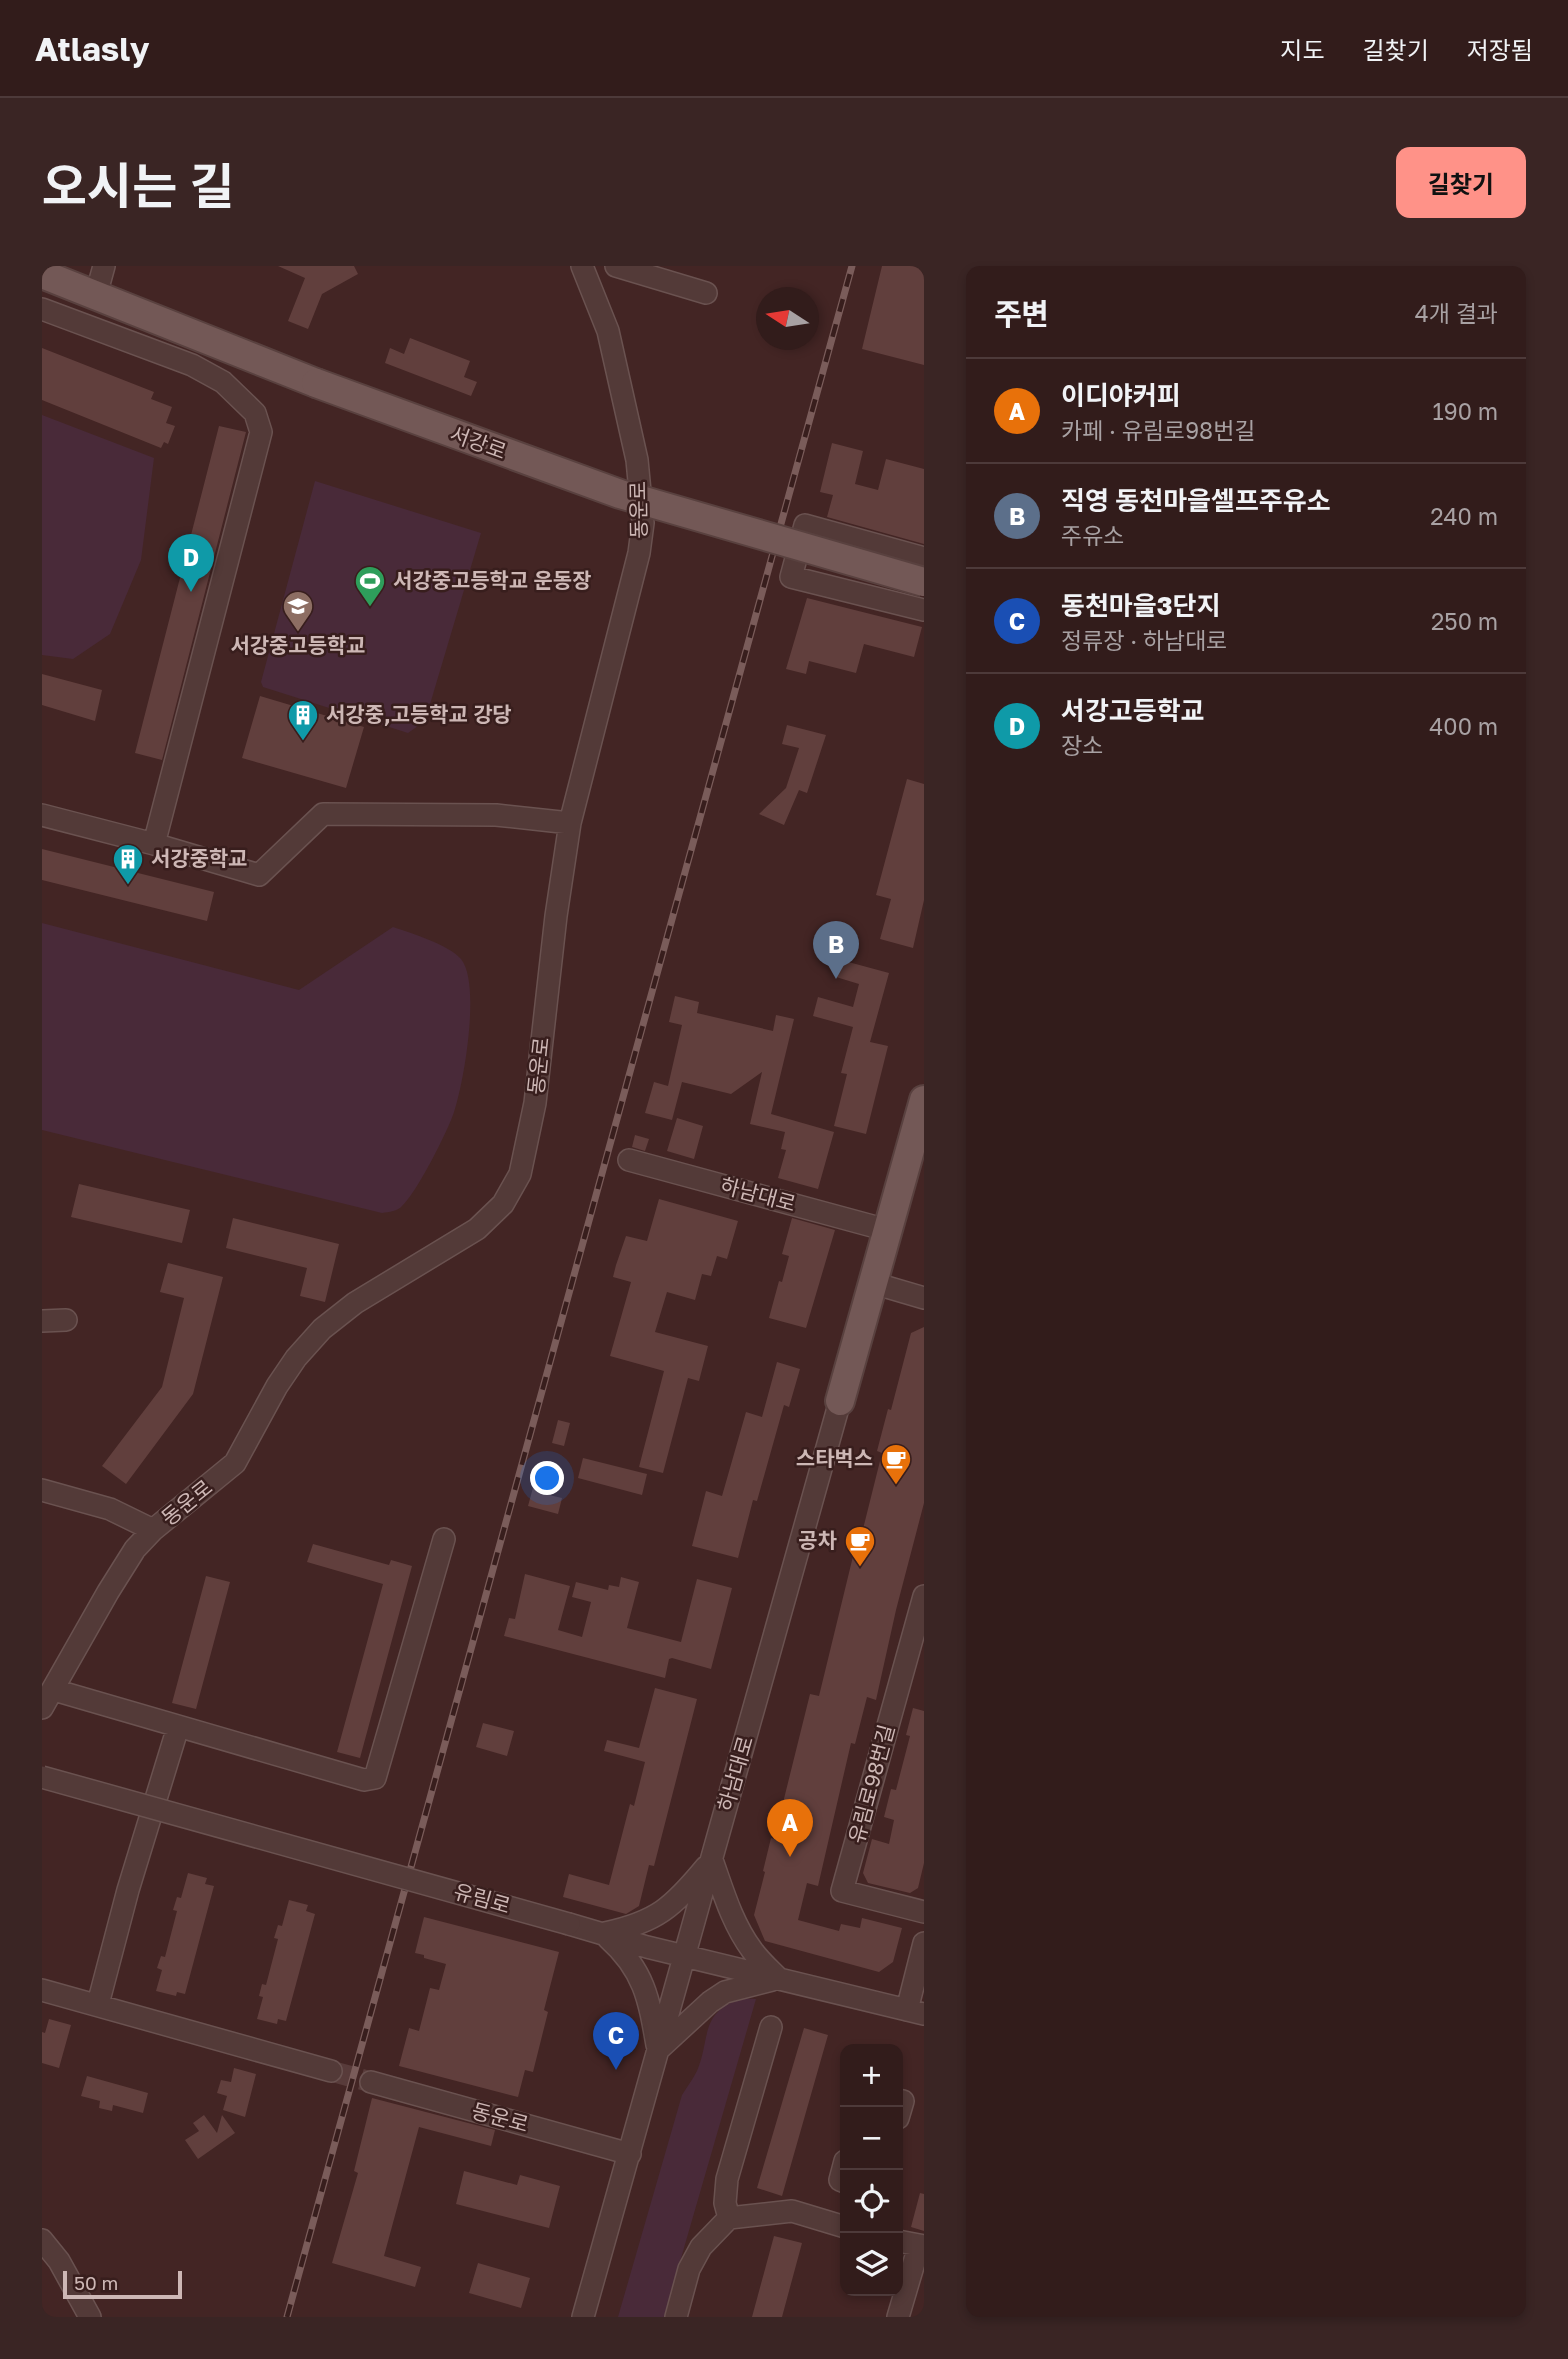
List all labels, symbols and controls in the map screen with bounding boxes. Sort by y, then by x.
text: Atlasly [35,29,150,68]
text: 지도 [1280,35,1325,64]
text: 길찾기 [1363,35,1429,64]
text: 저장됨 [1467,35,1533,64]
button: 길찾기 [1396,147,1526,218]
text: 오시는 길 [42,156,235,215]
north arrow [756,287,819,350]
text: 주변 [994,296,1049,332]
text: 4개 결과 [1415,299,1498,327]
text: 이디야커피 [1061,380,1181,411]
text: A [1009,397,1025,425]
text: 190 m [1433,397,1498,425]
text: 카페 · 유림로98번길 [1061,416,1255,444]
street label: 서강로 [447,420,510,464]
street label: 동운로 [624,481,652,539]
text: 직영 동천마을셀프주유소 [1061,485,1331,516]
text: B [1009,502,1025,530]
text: 240 m [1430,502,1498,530]
text: 주유소 [1061,521,1124,549]
pin: D [168,534,214,592]
sports icon: 서강중고등학교 운동장 [353,564,387,608]
place label: 서강중고등학교 운동장 [393,567,591,593]
school or university icon: 서강중고등학교 [281,589,315,633]
text: 동천마을3단지 [1061,590,1220,621]
text: C [1009,607,1025,635]
text: 250 m [1431,607,1498,635]
text: 정류장 · 하남대로 [1061,626,1228,654]
place label: 서강중고등학교 [230,632,366,658]
text: 서강고등학교 [1061,695,1205,726]
building icon: 서강중,고등학교 강당 [286,698,320,742]
place label: 서강중,고등학교 강당 [326,701,512,727]
text: D [1009,712,1025,740]
text: 400 m [1429,712,1498,740]
text: 장소 [1061,731,1103,759]
building icon: 서강중학교 [111,842,145,886]
place label: 서강중학교 [151,845,248,871]
pin: B [813,921,859,979]
street label: 동운로 [522,1036,554,1096]
street label: 하남대로 [718,1171,799,1217]
cafe icon: 스타벅스 [879,1442,913,1486]
place label: 스타벅스 [796,1445,873,1471]
your location [530,1461,564,1495]
street label: 동운로 [156,1474,217,1531]
cafe icon: 공차 [843,1524,877,1568]
place label: 공차 [798,1527,837,1553]
street label: 유림로98번길 [843,1721,899,1846]
street label: 하남대로 [712,1733,758,1814]
pin: A [767,1799,813,1857]
street label: 유림로 [451,1878,514,1919]
pin: C [593,2012,639,2070]
map controls [840,2044,903,2296]
button: + [840,2044,903,2107]
street label: 동운로 [469,2097,532,2137]
button: − [840,2107,903,2170]
button: locate [840,2170,903,2233]
button: layers [840,2233,903,2296]
scale bar [63,2268,182,2300]
text: 50 m [74,2271,118,2294]

